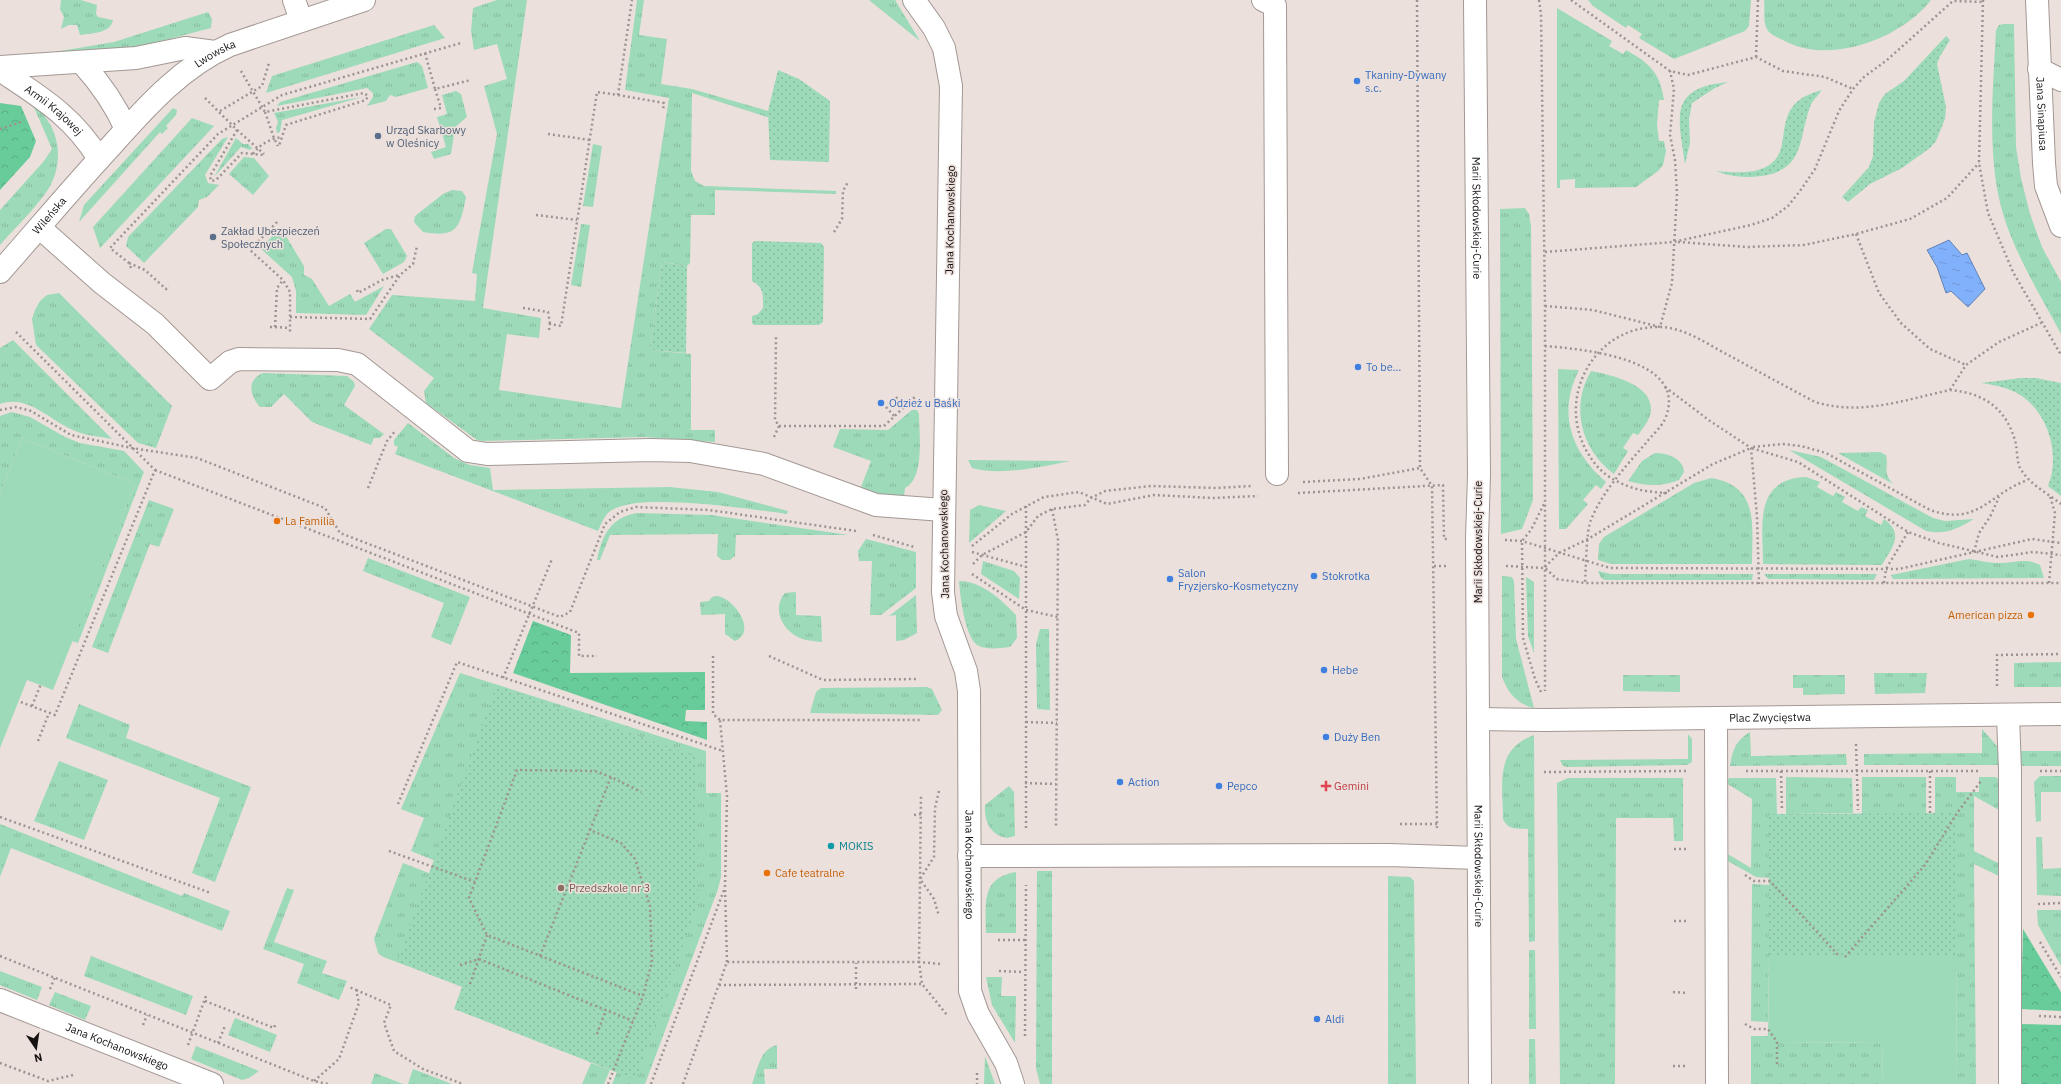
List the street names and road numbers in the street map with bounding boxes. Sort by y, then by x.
street label: Lwowska [192,37,237,70]
street label: Jana Sinapiusa [2033,77,2050,151]
street label: Armii Krajowej [22,82,86,138]
street label: Marii Skłodowskiej-Curie [1469,157,1484,279]
street label: Jana Kochanowskiego [942,165,958,275]
street label: Wileńska [29,194,69,237]
street label: Marii Skłodowskiej-Curie [1471,481,1485,603]
street label: Jana Kochanowskiego [936,489,952,599]
street label: Plac Zwycięstwa [1729,710,1811,725]
street label: Marii Skłodowskiej-Curie [1471,805,1486,927]
street label: Jana Kochanowskiego [962,810,977,919]
street label: Jana Kochanowskiego [64,1020,171,1073]

